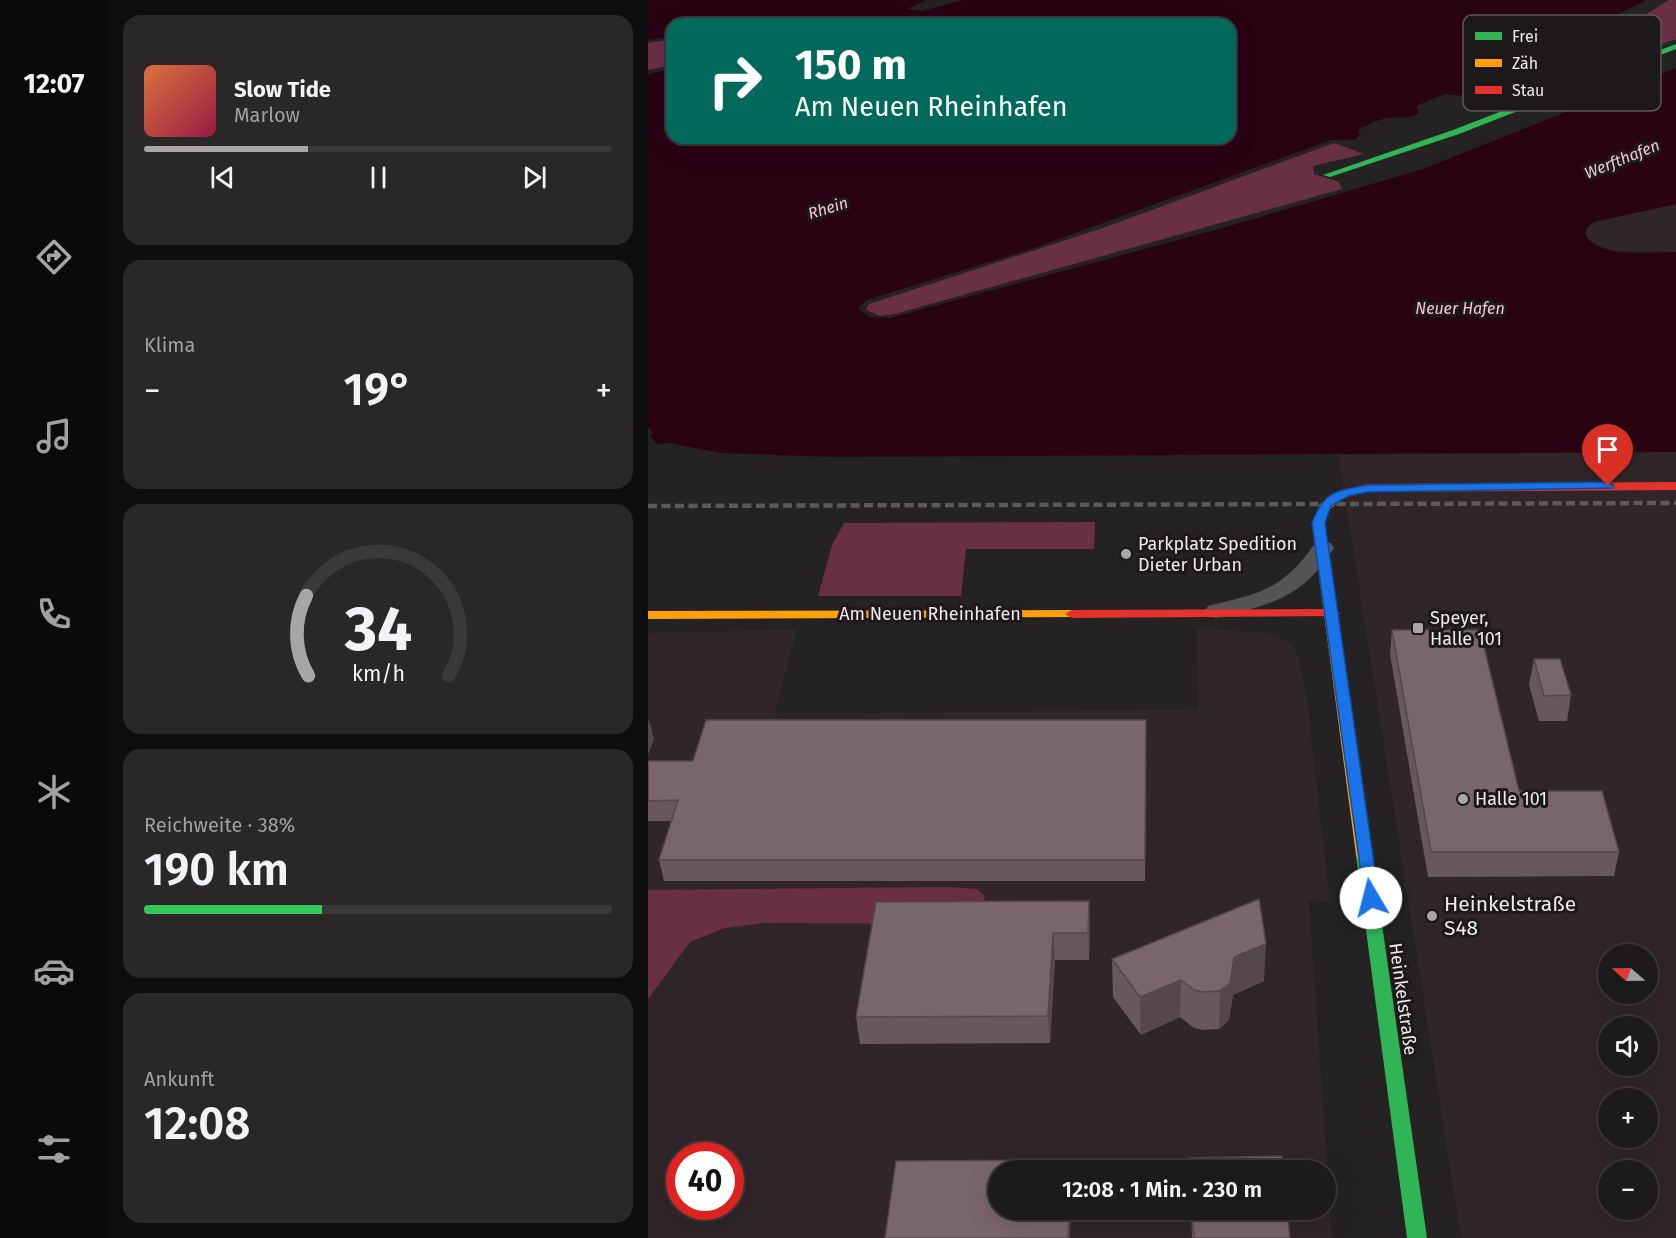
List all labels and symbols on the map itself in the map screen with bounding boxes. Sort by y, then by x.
legend [1463,15,1661,111]
text: Frei [1512,27,1538,46]
text: Zäh [1512,54,1538,73]
text: Stau [1512,81,1544,100]
water label: Werfthafen [1582,135,1662,183]
water label: Rhein [806,193,850,223]
water label: Neuer Hafen [1415,299,1505,318]
pin [1582,424,1633,486]
place label: Parkplatz Spedition Dieter Urban [1138,533,1297,576]
marker: Parkplatz Spedition Dieter Urban [1119,547,1133,561]
street label: Am Neuen Rheinhafen [839,603,1021,625]
place label: Speyer, Halle 101 [1430,607,1502,650]
marker: Speyer, Halle 101 [1411,621,1425,635]
place label: Halle 101 [1475,788,1547,810]
marker: Halle 101 [1456,792,1470,806]
position arrow [1339,866,1403,930]
place label: Heinkelstraße S48 [1444,891,1576,941]
marker: Heinkelstraße S48 [1425,909,1439,923]
street label: Heinkelstraße [1384,941,1422,1057]
north arrow [1598,944,1658,1004]
speed limit sign: 40 [666,1142,744,1220]

